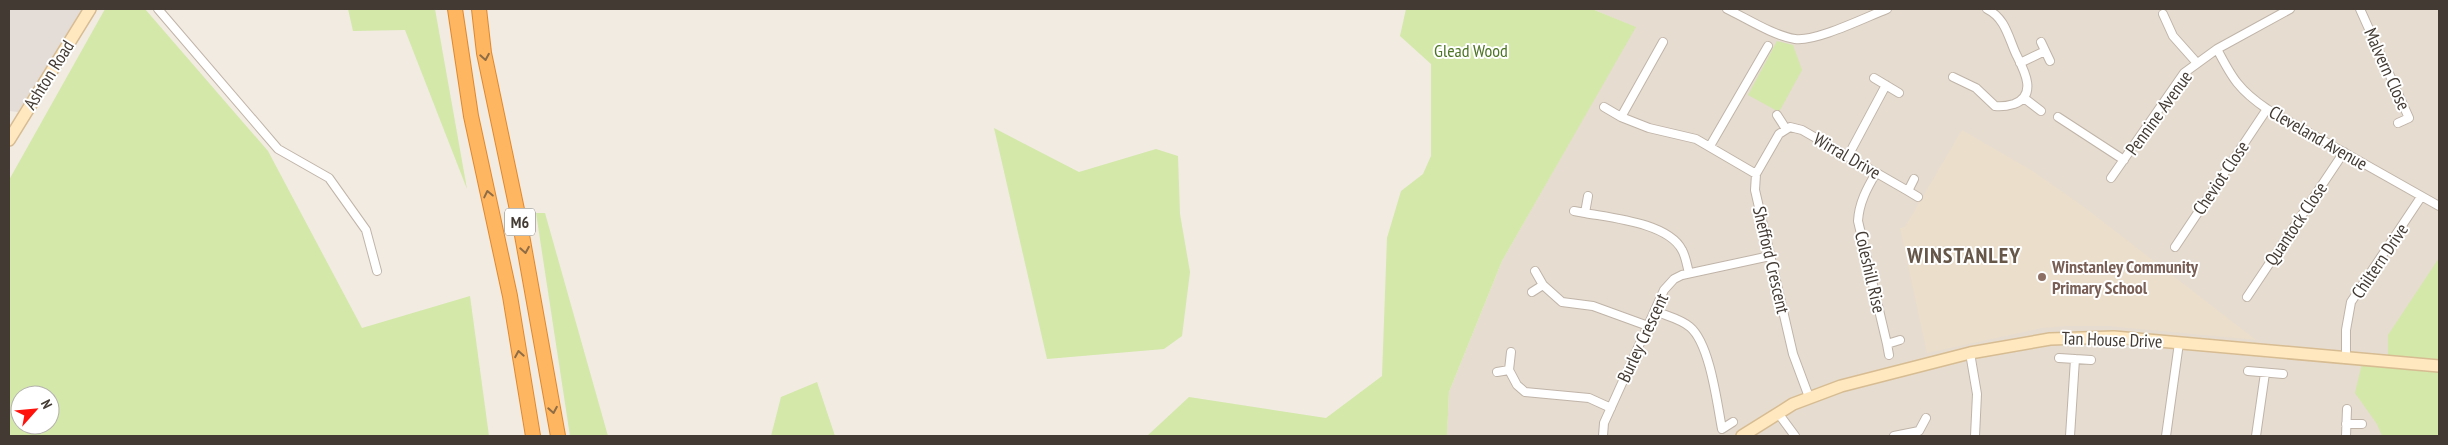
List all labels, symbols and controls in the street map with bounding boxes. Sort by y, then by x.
street label: Malvern Close [2359,24,2416,114]
street label: Ashton Road [18,36,79,114]
park label: Glead Wood [1434,39,1508,62]
one-way arrow [479,53,490,61]
street label: Pennine Avenue [2120,66,2197,159]
street label: Cleveland Avenue [2265,100,2372,175]
street label: Wirral Drive [1810,127,1885,184]
street label: Cheviot Close [2187,136,2254,219]
street label: Quantock Close [2259,178,2332,270]
one-way arrow [483,190,494,199]
street label: Shefford Crescent [1748,204,1795,316]
road number: M6 [505,208,535,236]
street label: Chiltern Drive [2346,219,2413,303]
street label: Coleshill Rise [1850,229,1891,315]
district label: WINSTANLEY [1906,241,2021,269]
one-way arrow [519,246,529,255]
place label: Winstanley Community Primary School [2051,255,2199,299]
marker: Winstanley Community Primary School [2036,271,2048,283]
street label: Burley Crescent [1612,290,1673,386]
street label: Tan House Drive [2061,326,2163,353]
one-way arrow [515,349,525,358]
north arrow [10,385,60,435]
text: N [37,397,56,412]
one-way arrow [548,406,558,415]

